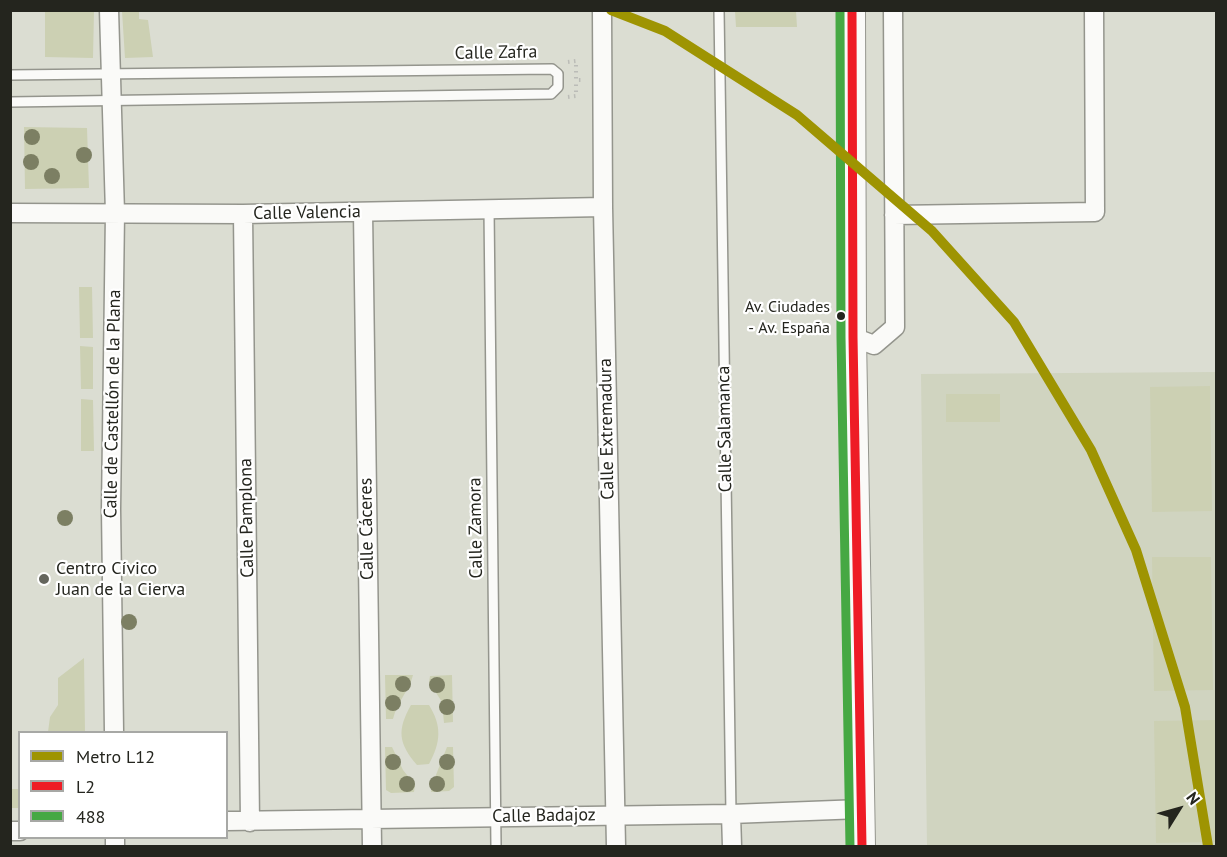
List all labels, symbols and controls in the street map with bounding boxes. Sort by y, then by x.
street label: Calle Zafra [455,41,537,65]
street label: Calle Valencia [253,201,361,225]
street label: Calle de Castellón de la Plana [100,289,126,519]
place label: Av. Ciudades - Av. España [745,297,830,335]
marker: Av. Ciudades - Av. España [835,310,847,322]
street label: Calle Extremadura [595,358,619,500]
street label: Calle Salamanca [713,366,737,492]
street label: Calle Pamplona [235,458,259,578]
street label: Calle Zamora [464,477,488,579]
street label: Calle Cáceres [355,478,379,580]
place label: Centro Cívico Juan de la Cierva [56,558,185,600]
marker: Centro Cívico Juan de la Cierva [37,572,51,586]
legend [18,731,228,839]
text: Metro L12 [76,745,155,768]
text: L2 [76,775,95,798]
north arrow [1149,779,1209,839]
text: N [1182,788,1205,808]
street label: Calle Badajoz [492,804,596,828]
text: 488 [76,805,105,828]

